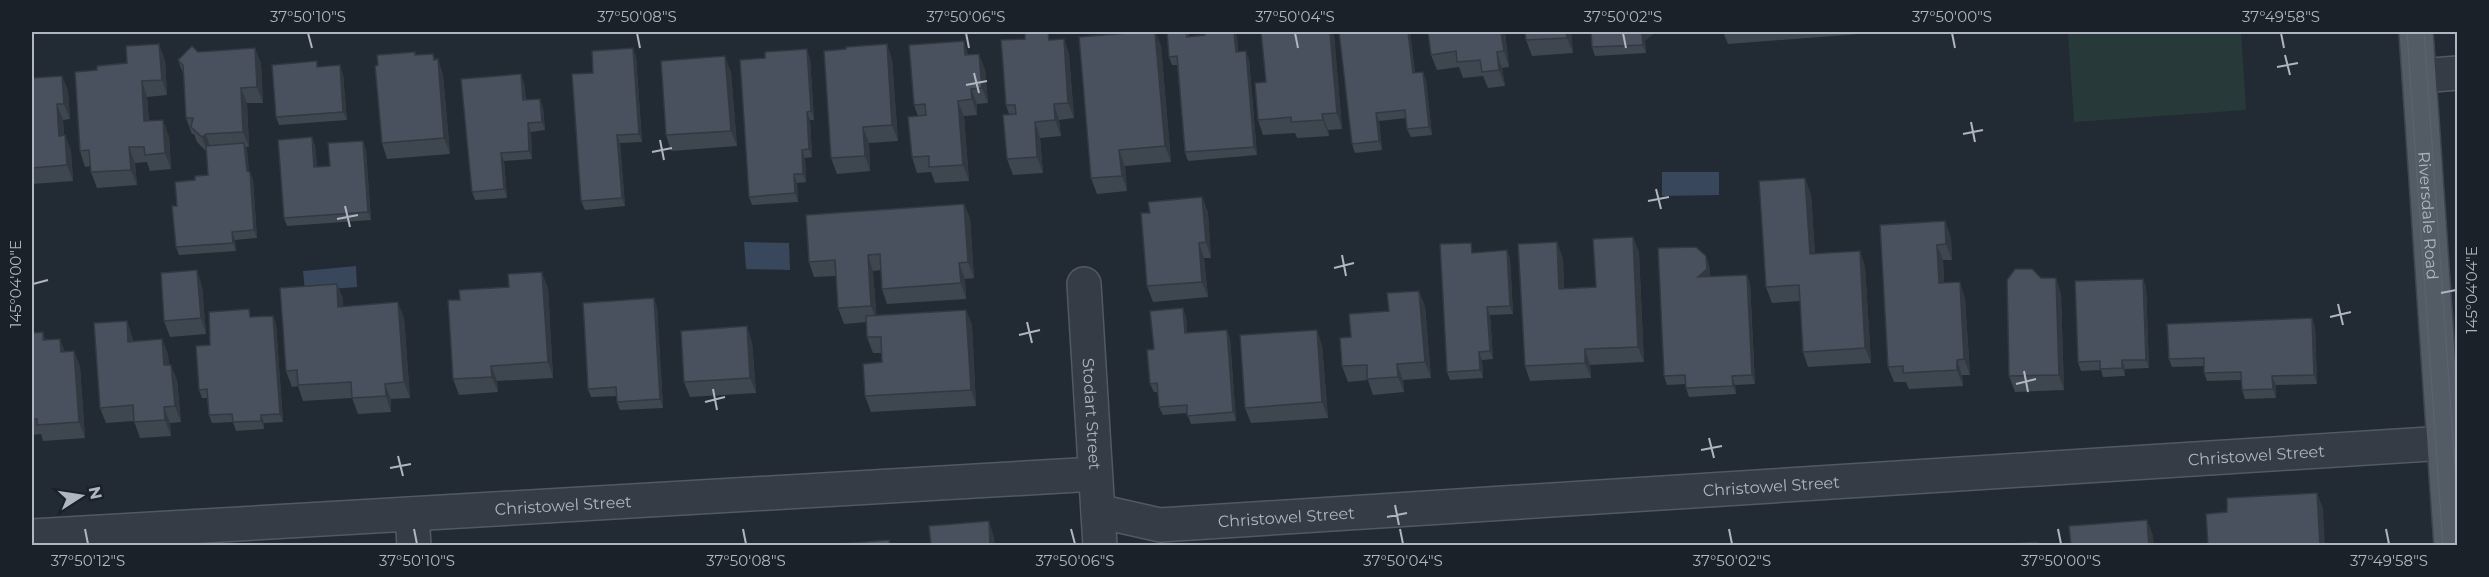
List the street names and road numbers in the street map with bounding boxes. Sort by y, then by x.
street label: Riversdale Road [2414,151,2442,280]
street label: Stodart Street [1079,357,1104,471]
street label: Christowel Street [2187,442,2326,469]
street label: Christowel Street [1702,473,1841,500]
street label: Christowel Street [494,492,633,519]
street label: Christowel Street [1217,504,1356,531]

